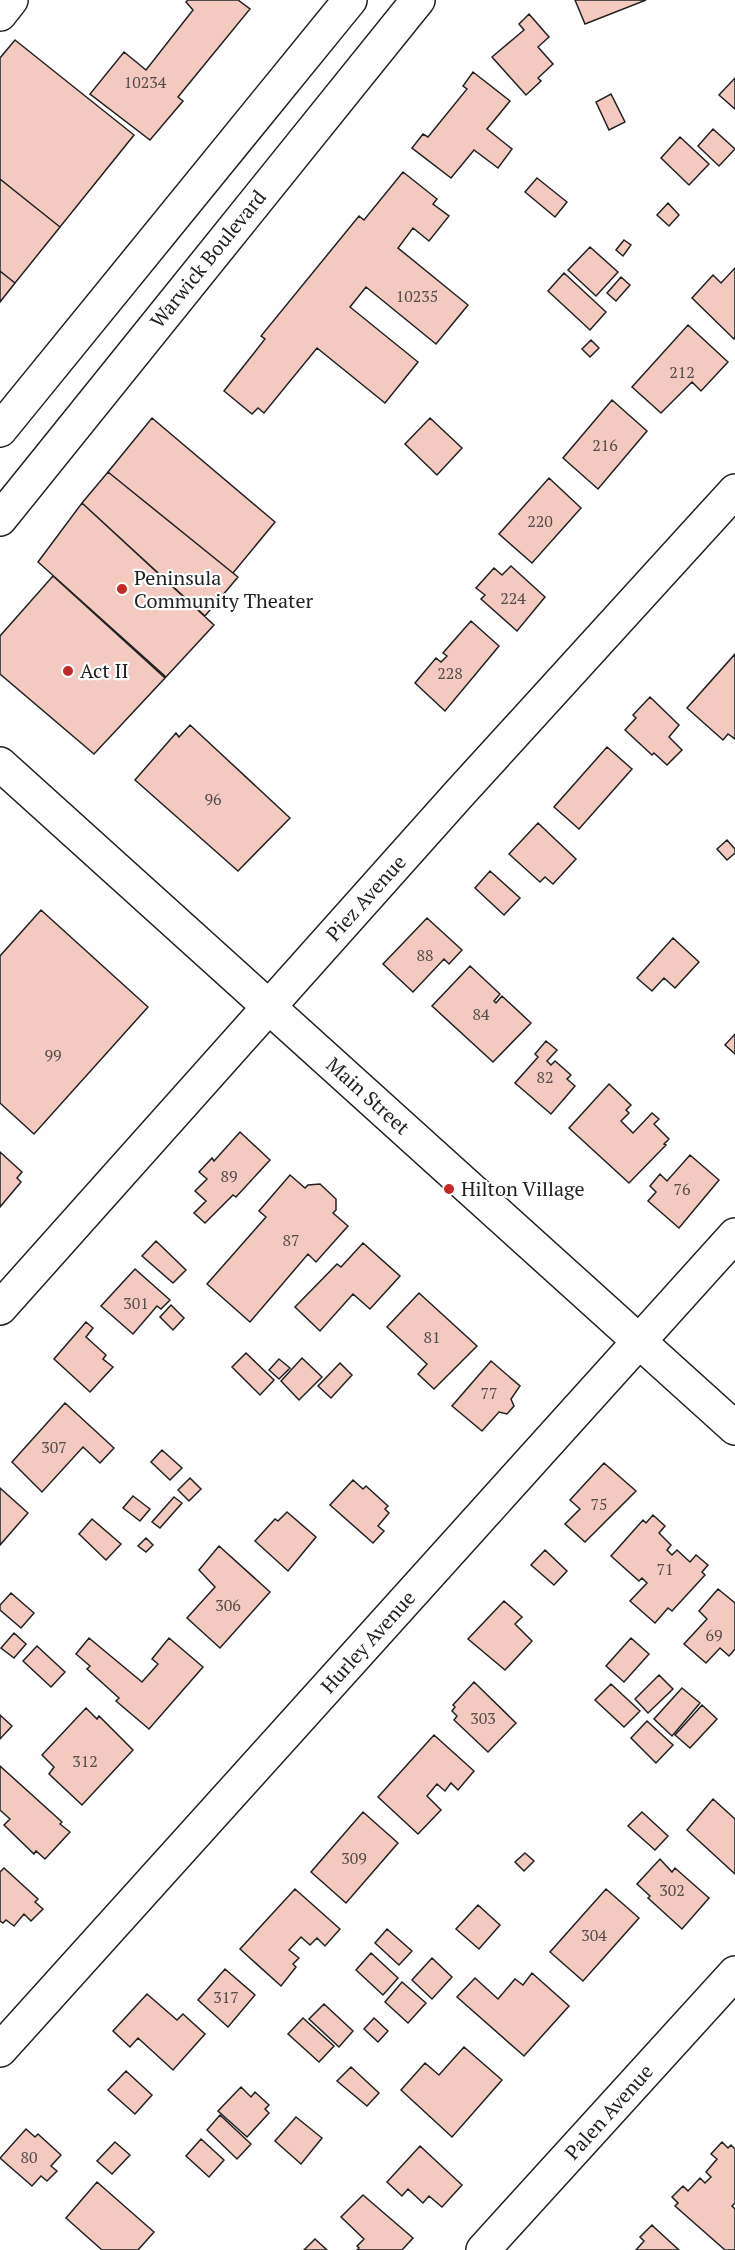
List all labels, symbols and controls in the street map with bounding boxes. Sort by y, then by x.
house number: 10234 [124,71,167,93]
street label: Warwick Boulevard [144,184,272,333]
house number: 10235 [396,285,438,307]
house number: 212 [669,361,695,383]
house number: 216 [592,434,618,456]
house number: 220 [527,510,553,532]
place label: Peninsula Community Theater [134,564,313,614]
marker: Peninsula Community Theater [115,582,129,596]
house number: 224 [500,587,526,609]
place label: Act II [80,657,129,684]
house number: 228 [437,662,463,684]
marker: Act II [61,664,75,678]
house number: 96 [204,788,222,810]
street label: Piez Avenue [320,849,412,947]
house number: 88 [416,944,434,966]
house number: 84 [472,1003,490,1025]
house number: 99 [44,1044,62,1066]
street label: Main Street [321,1051,416,1141]
house number: 82 [536,1066,554,1088]
house number: 89 [220,1165,238,1187]
place label: Hilton Village [461,1175,585,1202]
house number: 76 [673,1178,691,1200]
marker: Hilton Village [442,1182,456,1196]
house number: 87 [282,1229,300,1251]
house number: 301 [123,1292,149,1314]
house number: 81 [423,1326,441,1348]
house number: 77 [480,1382,498,1404]
house number: 307 [41,1436,67,1458]
house number: 75 [590,1493,608,1515]
house number: 71 [656,1558,674,1580]
street label: Hurley Avenue [314,1585,421,1699]
house number: 306 [215,1594,241,1616]
house number: 69 [705,1624,723,1646]
house number: 303 [470,1707,496,1729]
house number: 312 [72,1750,98,1772]
house number: 309 [341,1847,367,1869]
house number: 302 [659,1879,685,1901]
house number: 304 [581,1924,607,1946]
house number: 317 [213,1986,239,2008]
street label: Palen Avenue [558,2058,659,2165]
house number: 80 [20,2146,38,2168]

